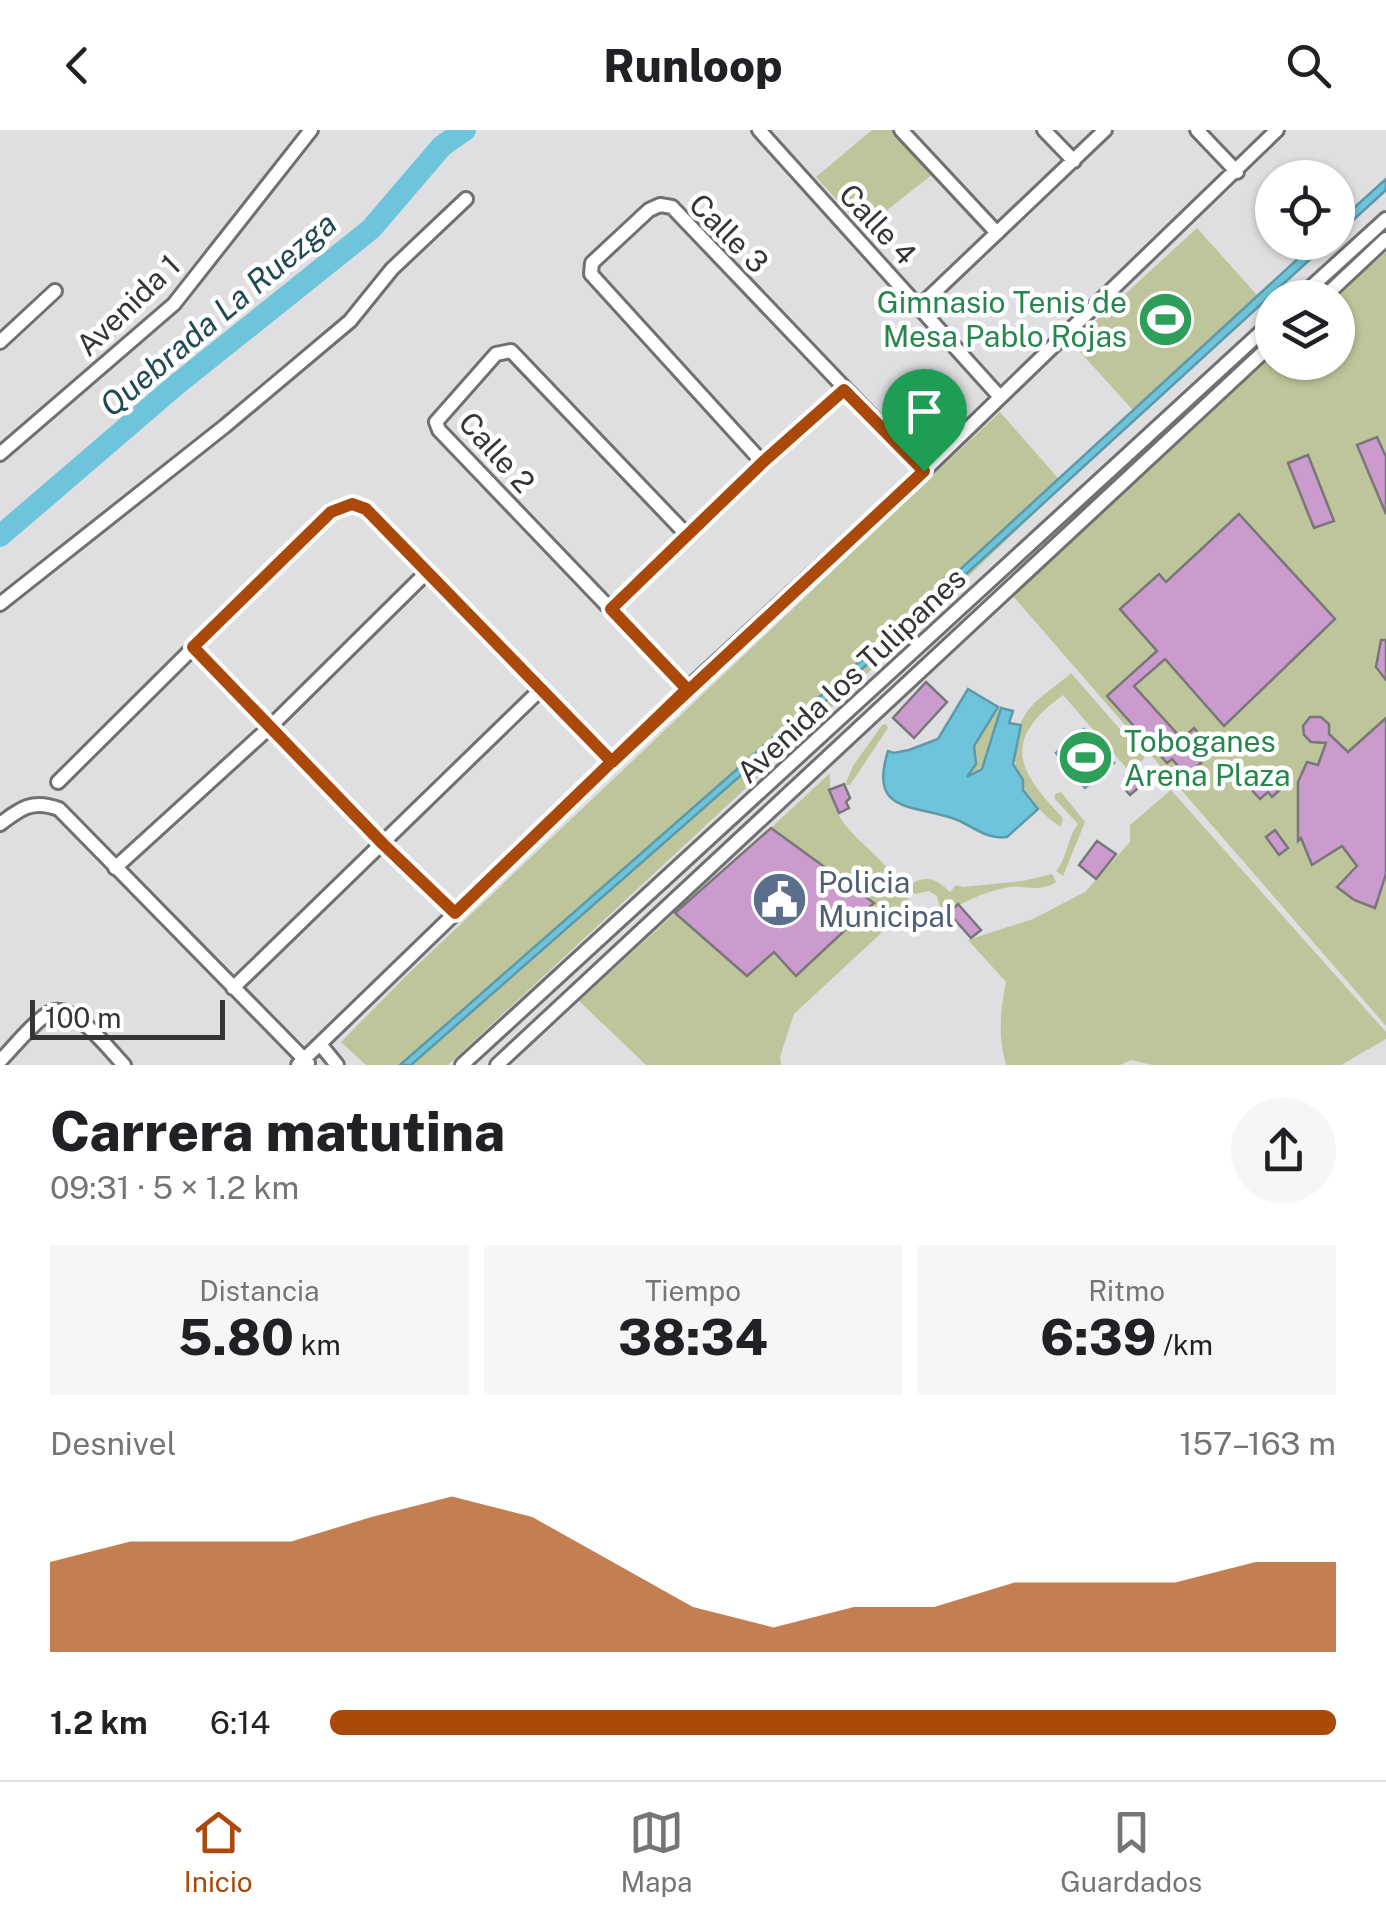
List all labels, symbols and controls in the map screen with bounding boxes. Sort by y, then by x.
icon: back [50,38,105,93]
icon: search [1281,38,1336,93]
text: Runloop [603,39,783,92]
map controls [1255,160,1355,380]
button: locate [1255,160,1355,260]
street label: Calle 4 [832,176,924,272]
street label: Calle 3 [682,186,776,280]
water label: Quebrada La Ruezga [92,204,344,424]
street label: Avenida 1 [69,247,187,363]
button: layers [1255,280,1355,380]
place label: Gimnasio Tenis de Mesa Pablo Rojas [877,284,1127,354]
sports icon: Gimnasio Tenis de Mesa Pablo Rojas [1136,289,1196,349]
pin [882,369,967,472]
icon: arrive [897,384,952,439]
street label: Calle 2 [452,404,542,500]
street label: Avenida los Tulipanes [729,560,973,790]
place label: Toboganes Arena Plaza [1124,723,1291,793]
sports icon: Toboganes Arena Plaza [1055,728,1115,788]
place label: Policia Municipal [818,864,954,934]
public building icon: Policia Municipal [749,869,809,929]
scale bar [30,995,225,1040]
text: 100 m [45,1001,122,1034]
button: share [1231,1098,1336,1203]
text: Carrera matutina [50,1099,505,1163]
text: 09:31 · 5 × 1.2 km [50,1169,299,1206]
text: Distancia [199,1274,319,1307]
text: Tiempo [645,1274,741,1307]
text: Ritmo [1088,1274,1165,1307]
text: 5.80 [178,1307,294,1366]
text: 38:34 [618,1307,768,1366]
text: 6:39 [1040,1307,1156,1366]
text: km [294,1328,341,1361]
text: /km [1156,1328,1213,1361]
text: Desnivel [50,1425,176,1462]
text: 157–163 m [1180,1425,1336,1462]
text: 1.2 km [50,1704,148,1741]
text: 6:14 [210,1704,270,1741]
tab: Inicio [184,1805,253,1898]
tab: Mapa [620,1805,693,1898]
tab: Guardados [1060,1805,1202,1898]

